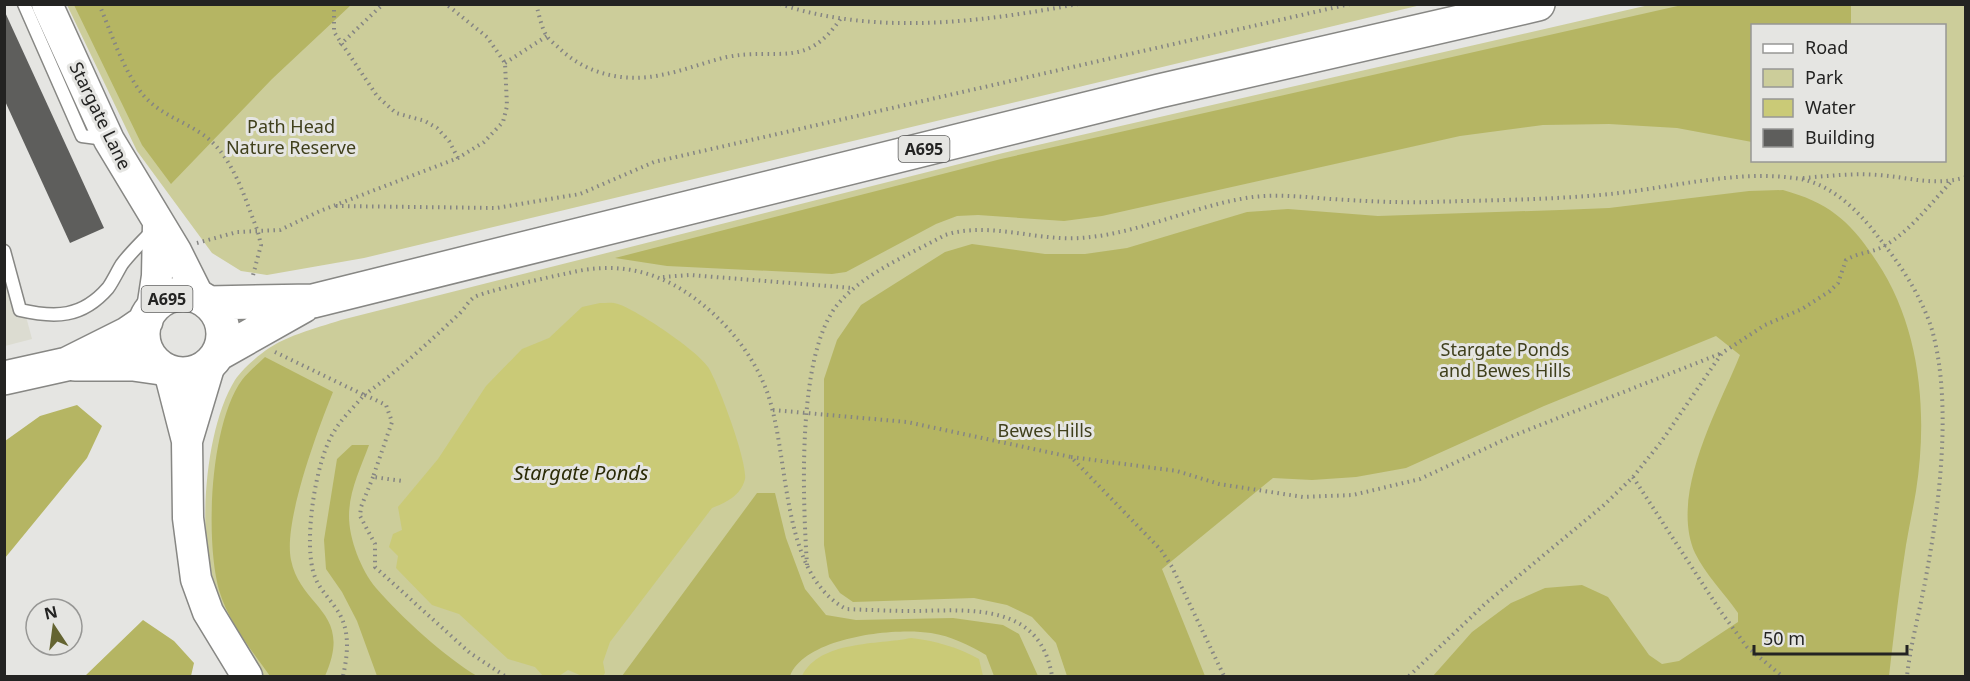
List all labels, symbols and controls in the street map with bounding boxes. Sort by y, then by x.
legend [1751,24,1946,162]
text: Road [1805,35,1848,59]
street label: Stargate Lane [64,58,137,173]
text: Park [1805,65,1843,89]
text: Water [1805,95,1856,119]
park label: Path Head Nature Reserve [226,114,356,159]
text: Building [1805,125,1875,149]
road number: A695 [898,136,950,162]
road number: A695 [142,286,192,312]
park label: Stargate Ponds and Bewes Hills [1439,337,1571,382]
park label: Bewes Hills [998,418,1093,442]
water label: Stargate Ponds [513,459,649,486]
north arrow [24,597,84,657]
text: N [42,600,59,625]
scale bar [1754,618,1907,656]
text: 50 m [1763,626,1805,650]

